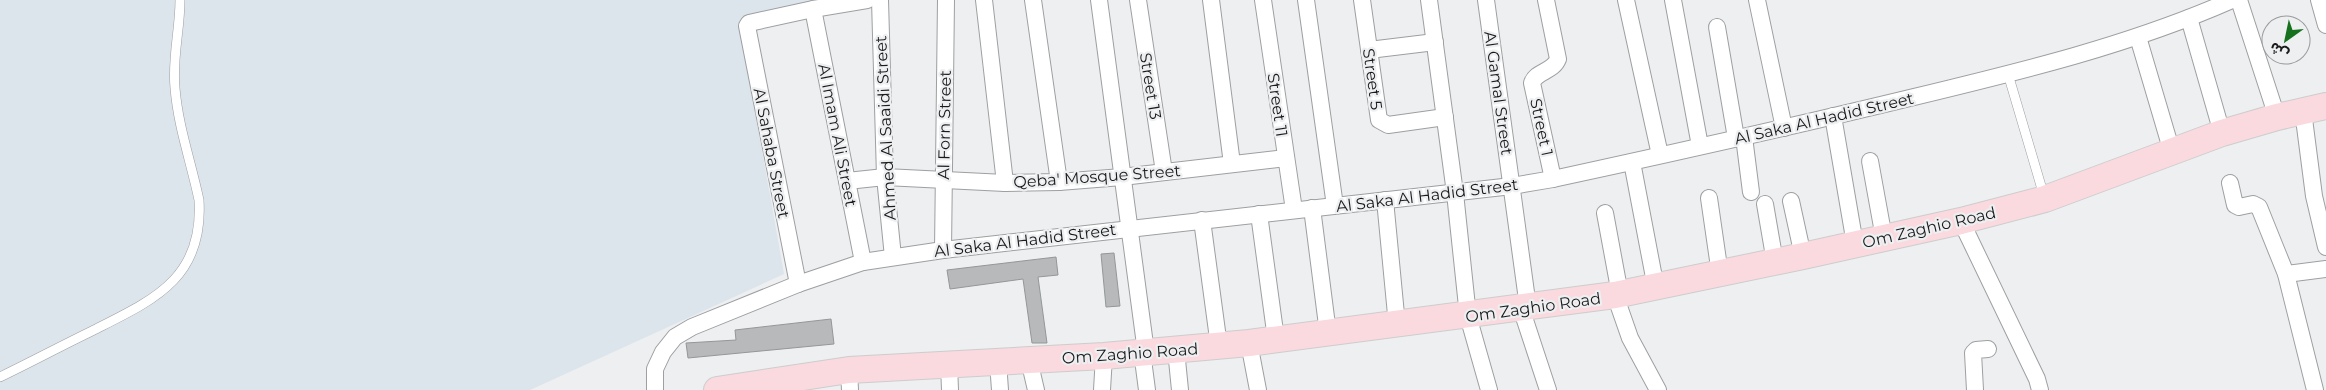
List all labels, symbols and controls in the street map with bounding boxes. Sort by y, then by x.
north arrow [2261,15,2311,65]
street label: Al Gamal Street [1480,30,1517,157]
street label: Ahmed Al Saaidi Street [871,35,900,221]
text: ش [2266,38,2292,64]
street label: Street 5 [1359,47,1386,111]
street label: Street 13 [1136,51,1165,121]
street label: Al Imam Ali Street [814,62,861,209]
street label: Al Forn Street [934,70,955,180]
street label: Street 11 [1264,72,1291,138]
street label: Al Sahaba Street [750,86,794,220]
street label: Al Saka Al Hadid Street [1733,89,1916,148]
street label: Street 1 [1526,97,1557,158]
street label: Qeba' Mosque Street [1013,161,1182,192]
street label: Al Saka Al Hadid Street [1335,175,1520,216]
street label: Om Zaghio Road [1860,203,1998,252]
street label: Al Saka Al Hadid Street [933,220,1118,261]
street label: Om Zaghio Road [1464,289,1602,326]
street label: Om Zaghio Road [1061,339,1199,368]

